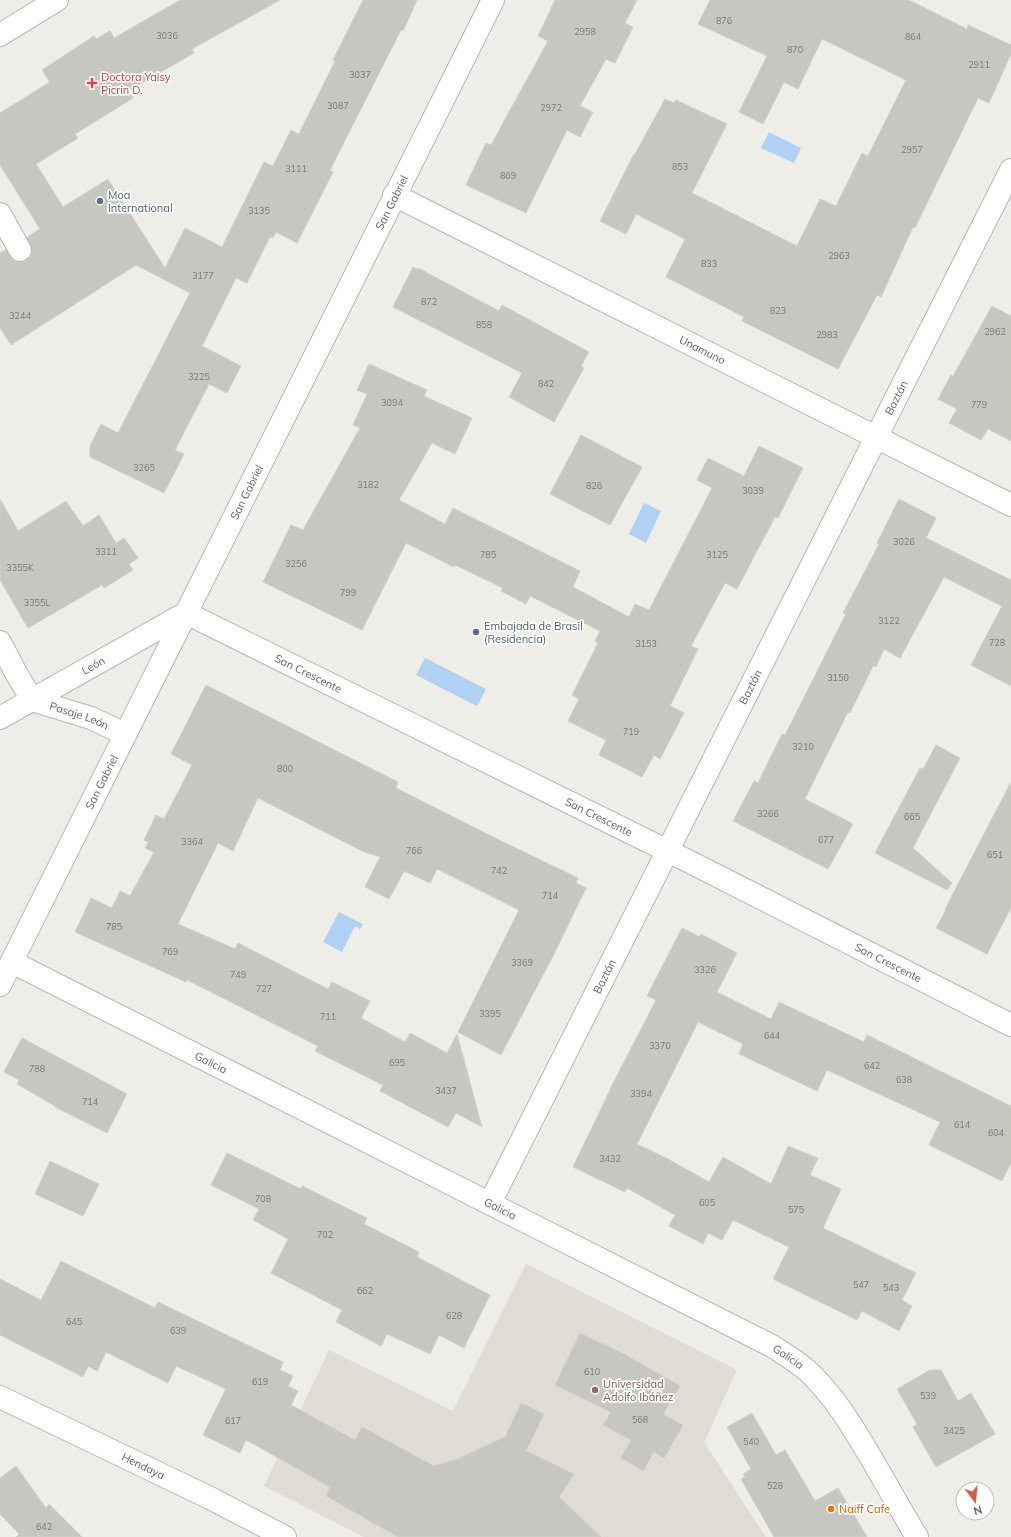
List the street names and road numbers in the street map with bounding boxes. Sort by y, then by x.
street label: San Gabriel [372,173,411,232]
street label: Unamuno [677,332,728,367]
street label: Baztán [882,378,911,417]
street label: San Gabriel [227,463,266,522]
street label: San Crescente [272,651,344,696]
street label: León [79,653,107,678]
street label: Baztán [736,667,765,706]
street label: Pasaje León [48,699,111,732]
street label: San Gabriel [82,752,121,812]
street label: San Crescente [563,794,635,839]
street label: San Crescente [852,940,924,985]
street label: Baztán [590,957,619,996]
street label: Galicia [192,1049,230,1077]
street label: Galicia [482,1195,519,1223]
street label: Galicia [770,1341,807,1372]
street label: Hendaya [119,1450,167,1482]

